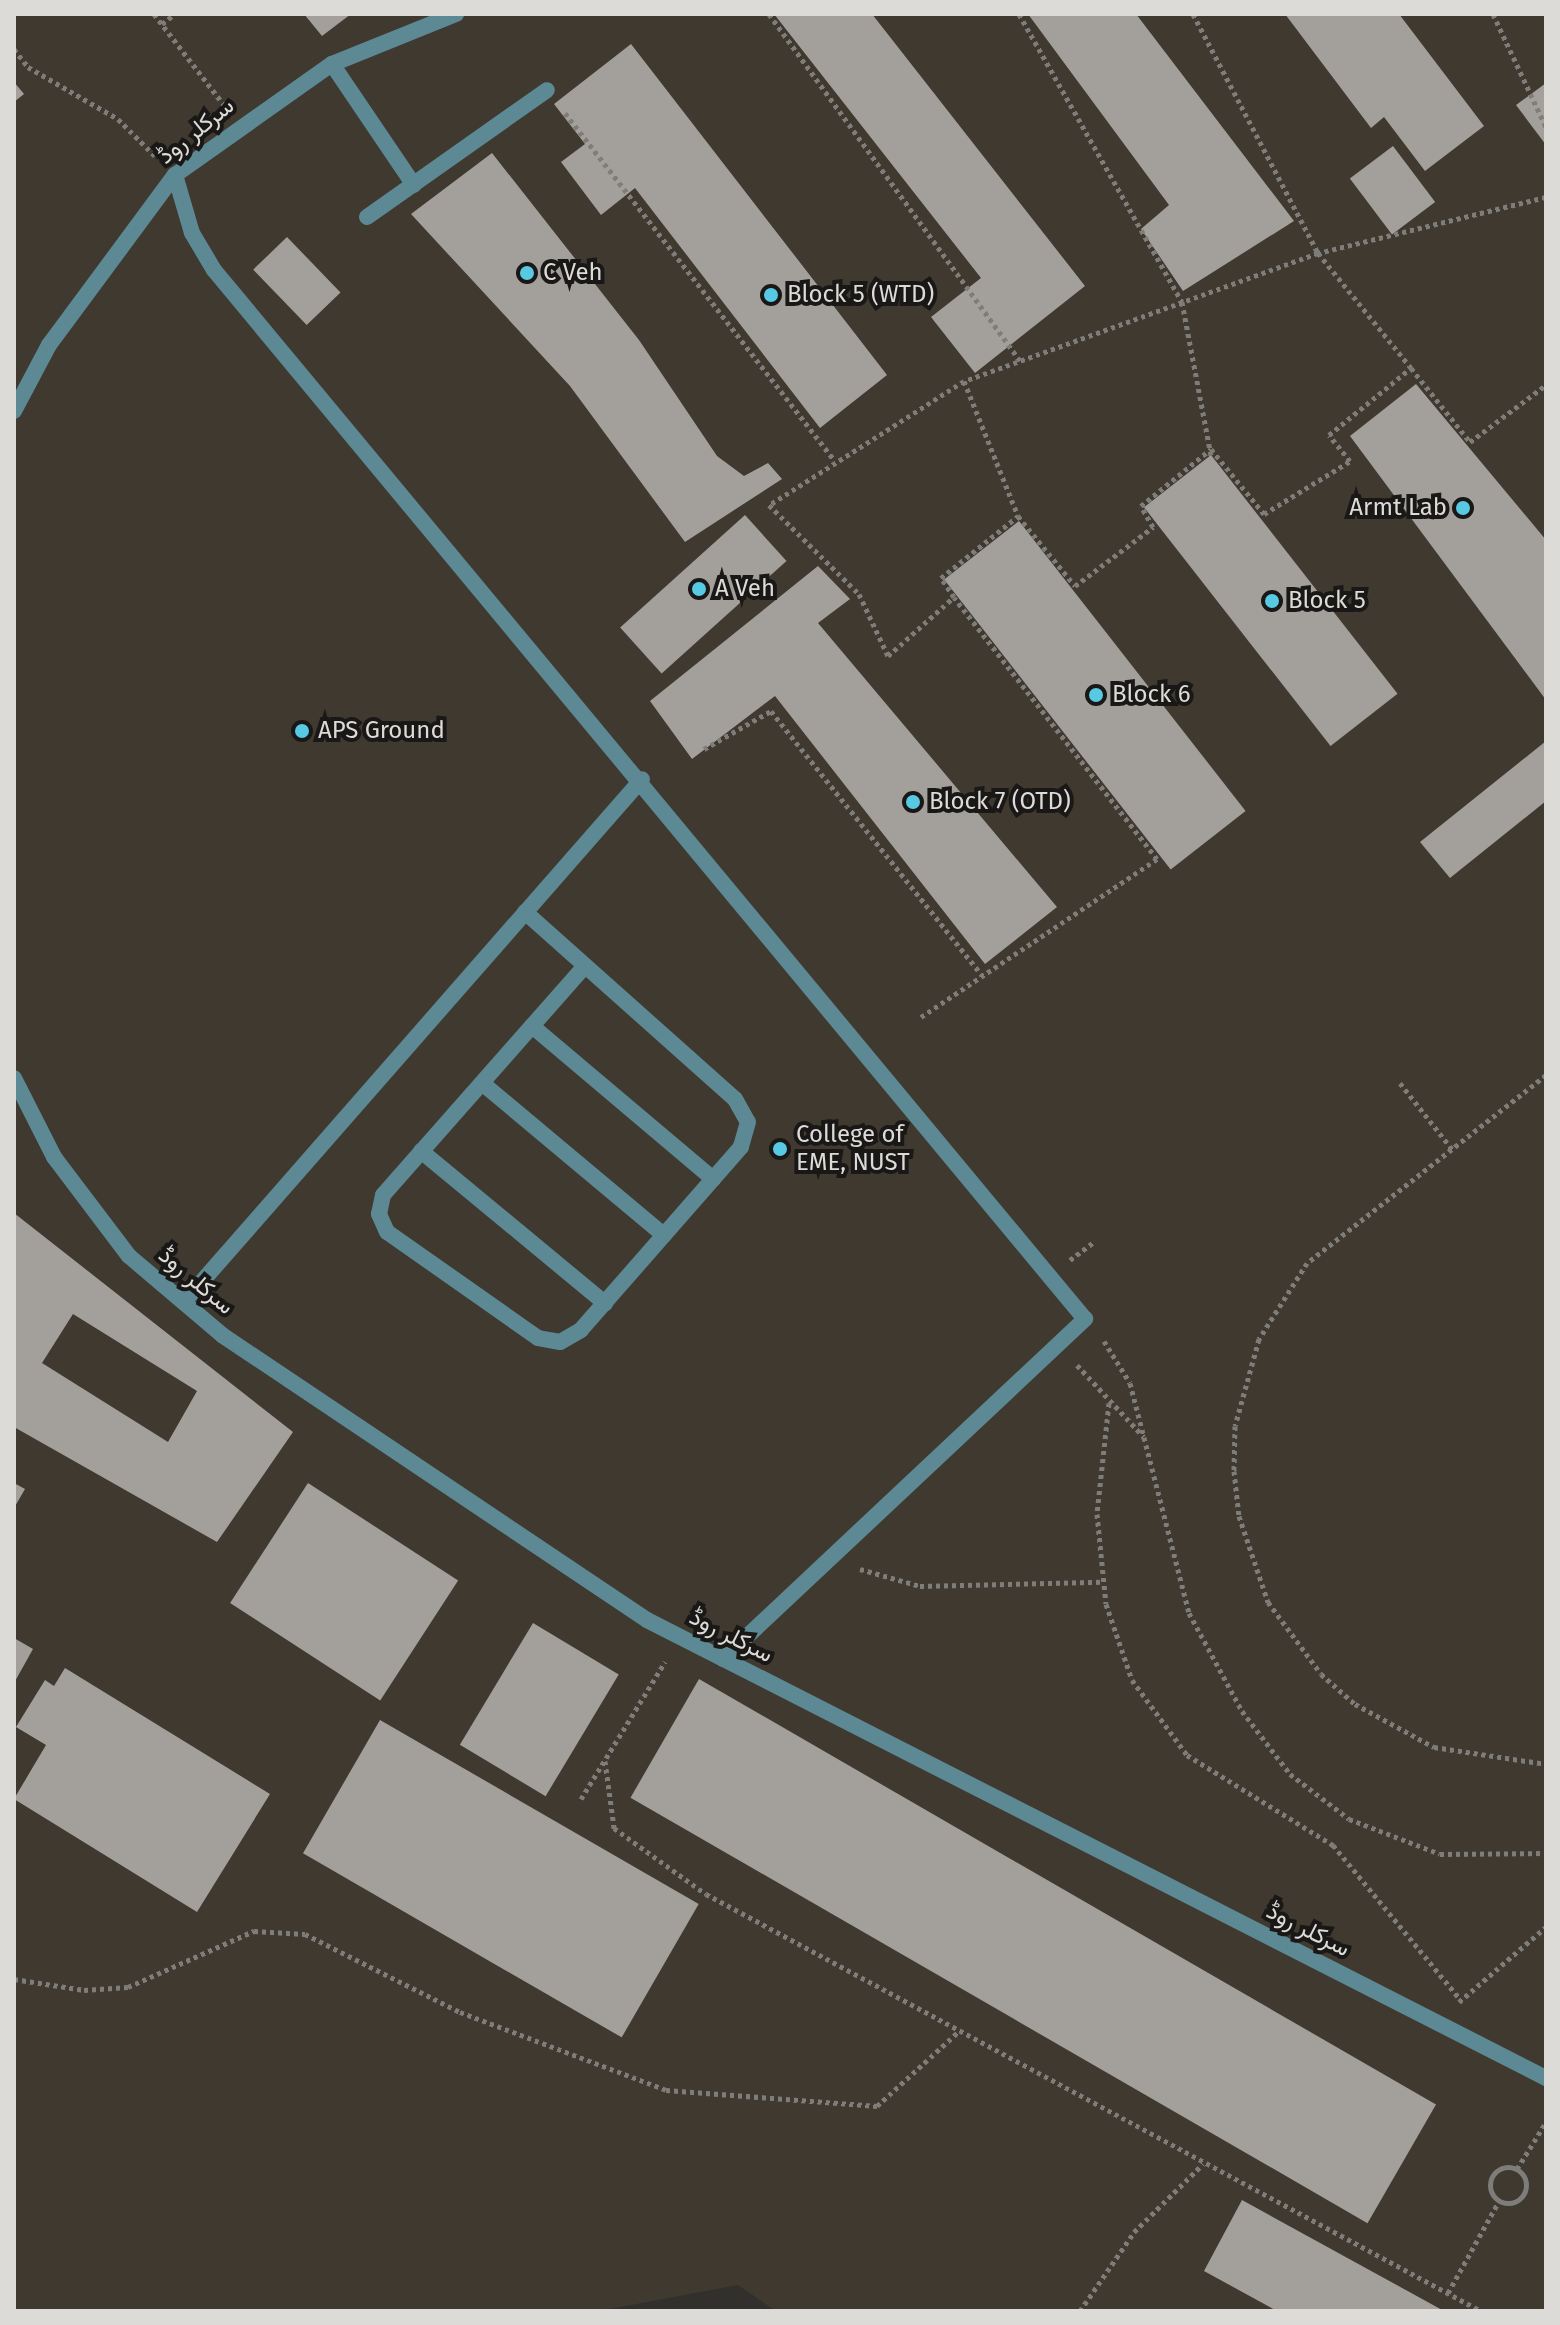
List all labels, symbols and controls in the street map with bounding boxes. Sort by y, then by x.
street label: سرکلر روڈ [152,92,240,170]
place label: C Veh [543,259,603,287]
marker: C Veh [518,264,536,282]
place label: Block 5 (WTD) [787,281,934,309]
marker: Block 5 (WTD) [762,286,780,304]
place label: Armt Lab [1349,494,1447,522]
marker: Armt Lab [1454,499,1472,517]
place label: A Veh [715,575,775,603]
marker: A Veh [690,580,708,598]
place label: Block 5 [1288,587,1366,615]
marker: Block 5 [1263,592,1281,610]
place label: Block 6 [1112,681,1190,709]
marker: Block 6 [1087,686,1105,704]
place label: APS Ground [318,717,445,745]
marker: APS Ground [293,722,311,740]
place label: Block 7 (OTD) [929,788,1071,816]
marker: Block 7 (OTD) [904,793,922,811]
place label: College of EME, NUST [796,1121,910,1177]
marker: College of EME, NUST [771,1140,789,1158]
street label: سرکلر روڈ [152,1241,240,1321]
street label: سرکلر روڈ [684,1603,778,1669]
street label: سرکلر روڈ [1261,1897,1355,1963]

